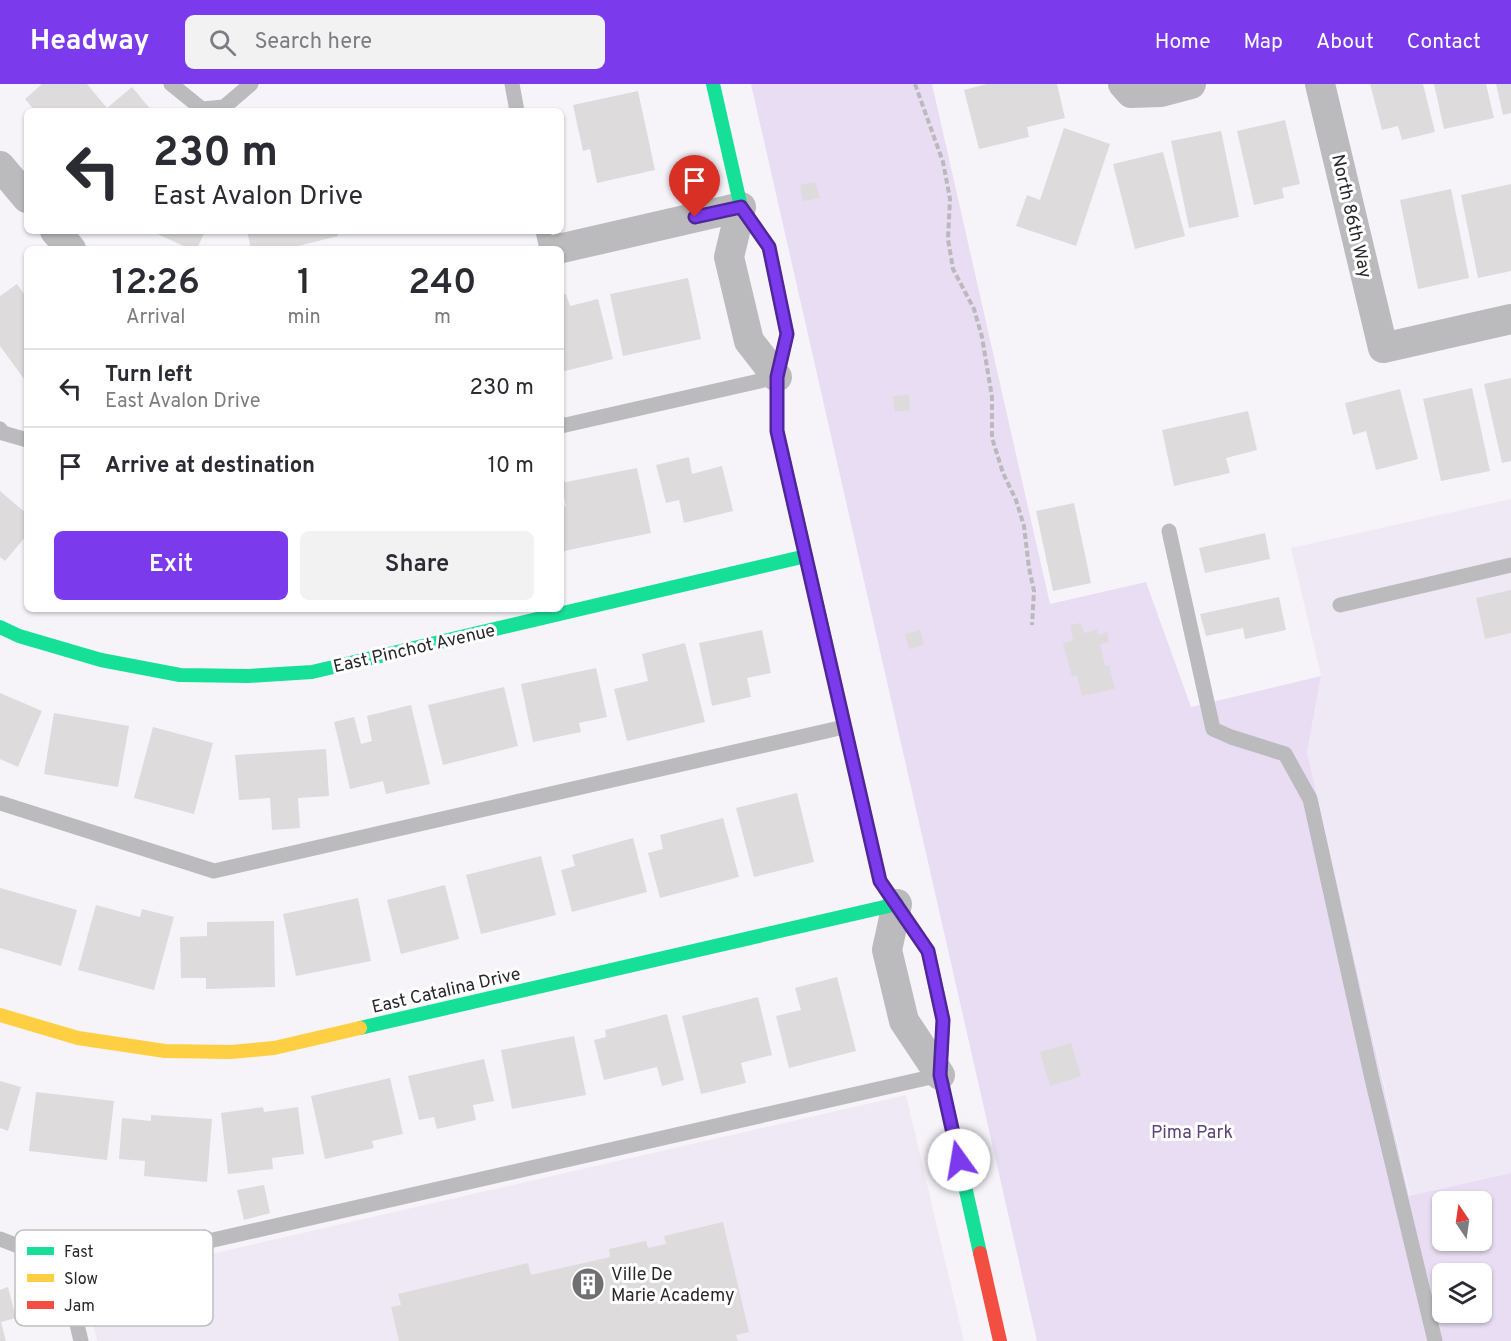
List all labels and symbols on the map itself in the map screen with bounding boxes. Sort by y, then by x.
street label: North 86th Way [1325,152,1376,281]
pin [669,155,720,217]
street label: East Pinchot Avenue [331,620,498,679]
street label: East Catalina Drive [370,963,523,1020]
park label: Pima Park [1151,1122,1233,1145]
position arrow [927,1128,991,1192]
north arrow [1432,1191,1492,1251]
legend [15,1230,213,1326]
text: Fast [64,1243,94,1263]
place label: Ville De Marie Academy [611,1264,735,1308]
building icon: Ville De Marie Academy [570,1266,606,1302]
text: Slow [64,1270,98,1290]
text: Jam [64,1297,95,1317]

